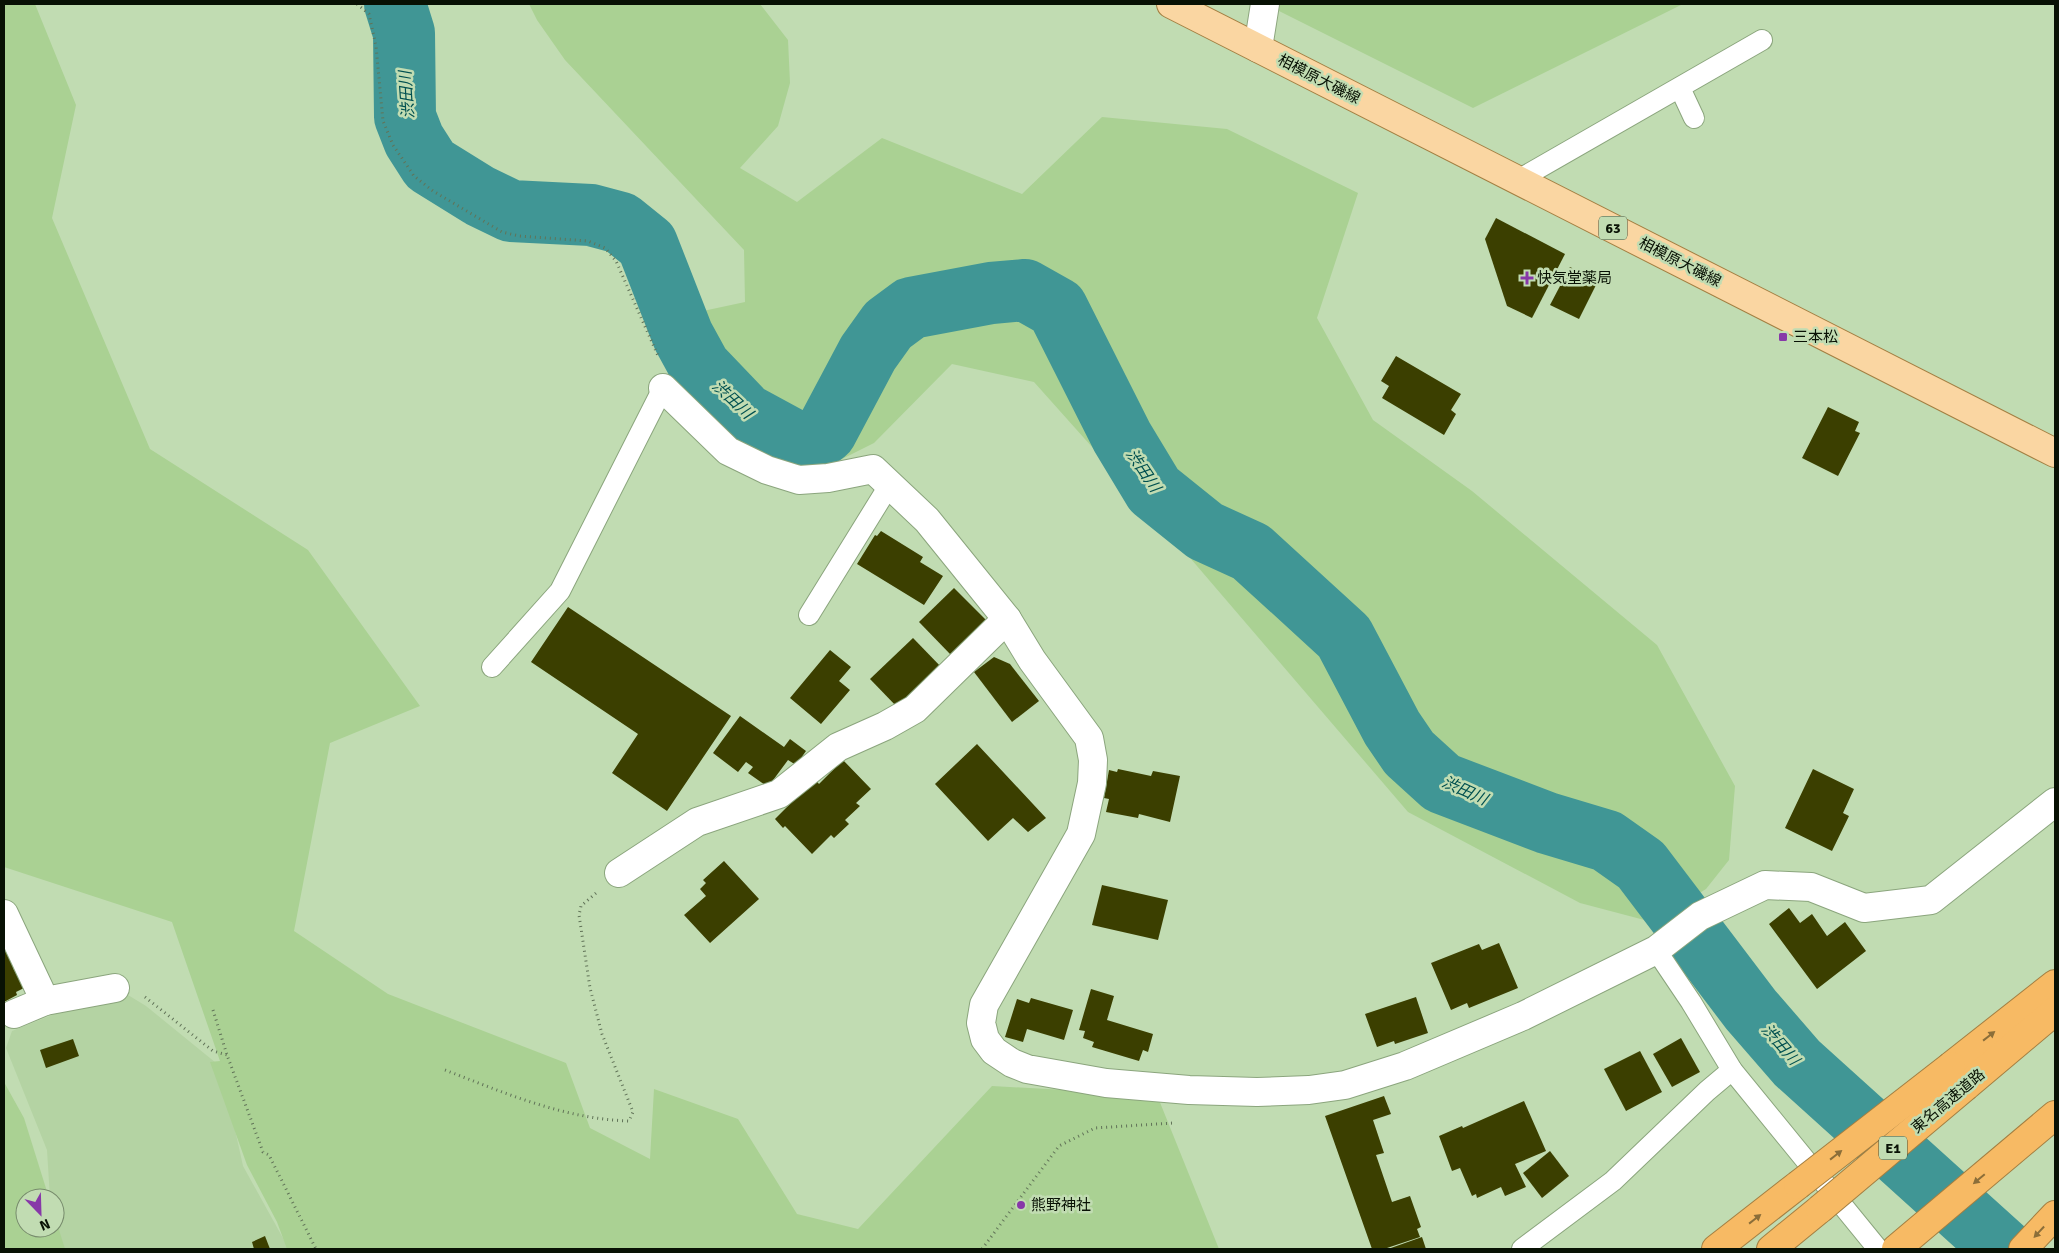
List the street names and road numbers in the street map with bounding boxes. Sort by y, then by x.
street label: 相模原大磯線 [1275,51,1363,107]
road number: 63 [1599,217,1627,240]
street label: 相模原大磯線 [1636,234,1724,290]
street label: 東名高速道路 [1908,1065,1988,1137]
road number: E1 [1879,1136,1907,1160]

